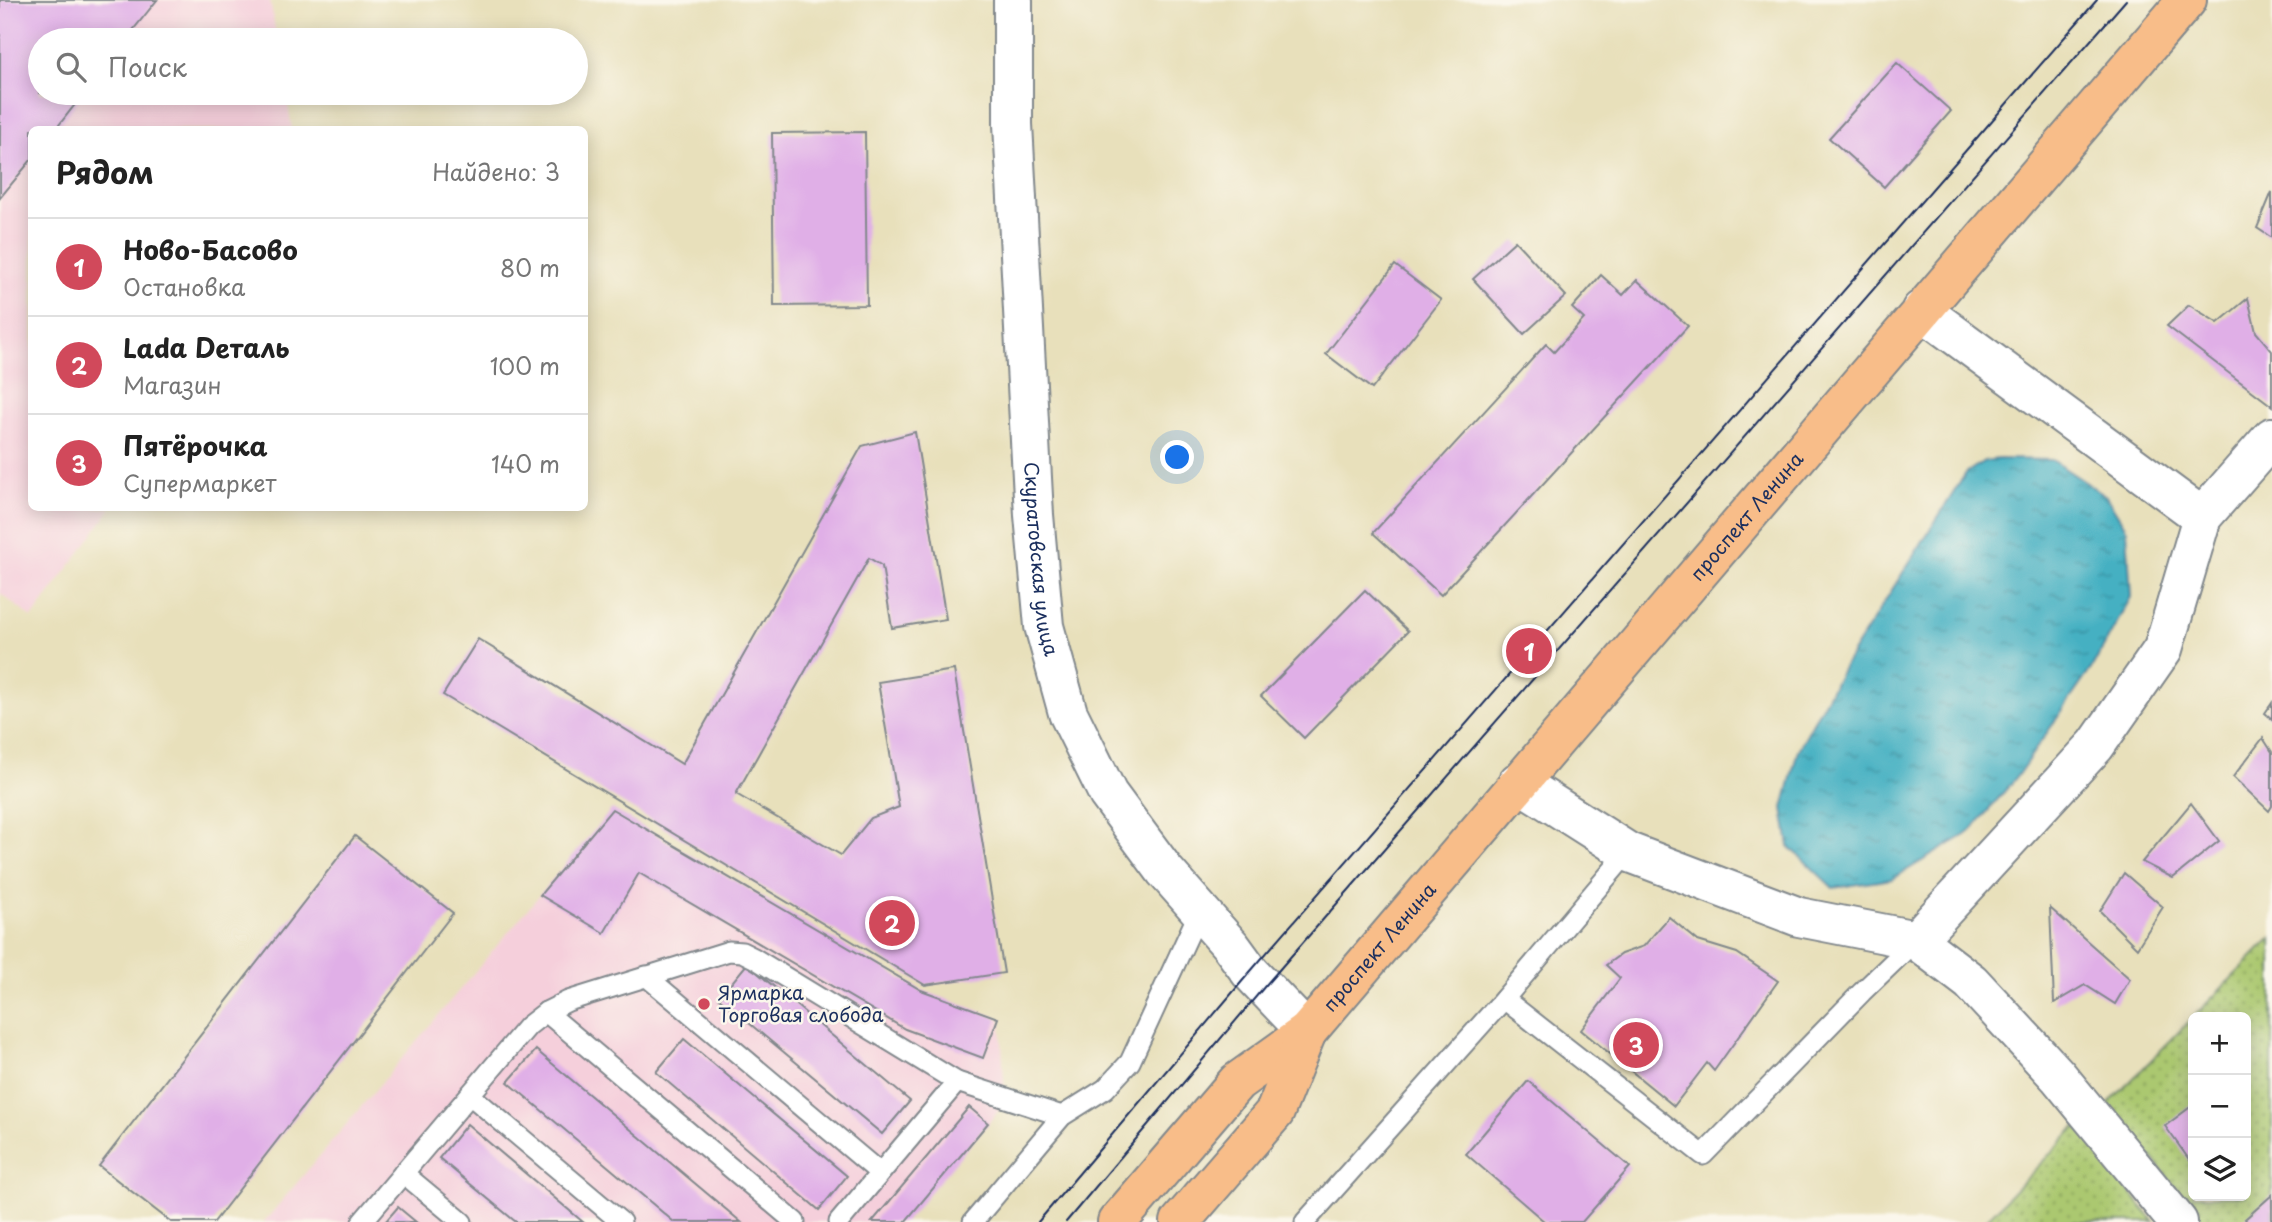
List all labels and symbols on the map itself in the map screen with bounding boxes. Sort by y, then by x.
your location [1160,440,1194,474]
street label: проспект Ленина [1683,445,1809,586]
street label: Скуратовская улица [1018,461,1067,659]
pin: 1 [1506,625,1552,677]
street label: проспект Ленина [1315,876,1442,1017]
pin: 2 [869,897,915,949]
place label: Ярмарка Торговая слобода [718,978,884,1028]
marker: Ярмарка Торговая слобода [696,996,712,1012]
pin: 3 [1613,1019,1659,1071]

